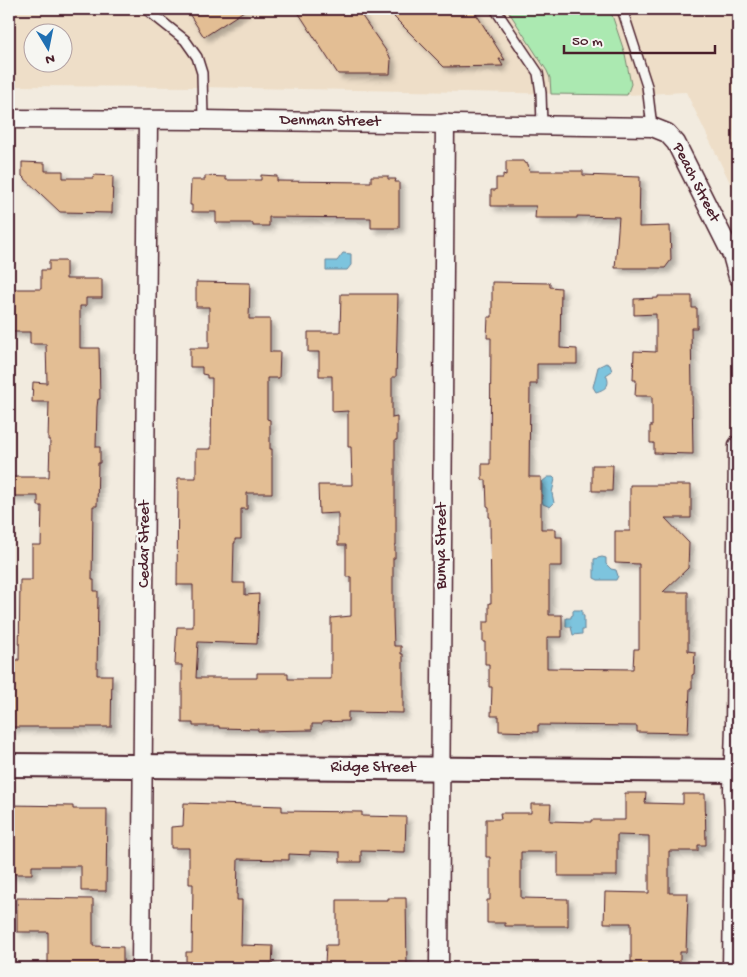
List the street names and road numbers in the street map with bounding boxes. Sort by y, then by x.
street label: Denman Street [279,112,382,132]
street label: Peach Street [666,139,724,227]
street label: Cedar Street [136,499,155,588]
street label: Bunya Street [433,501,452,590]
street label: Ridge Street [330,759,417,778]

